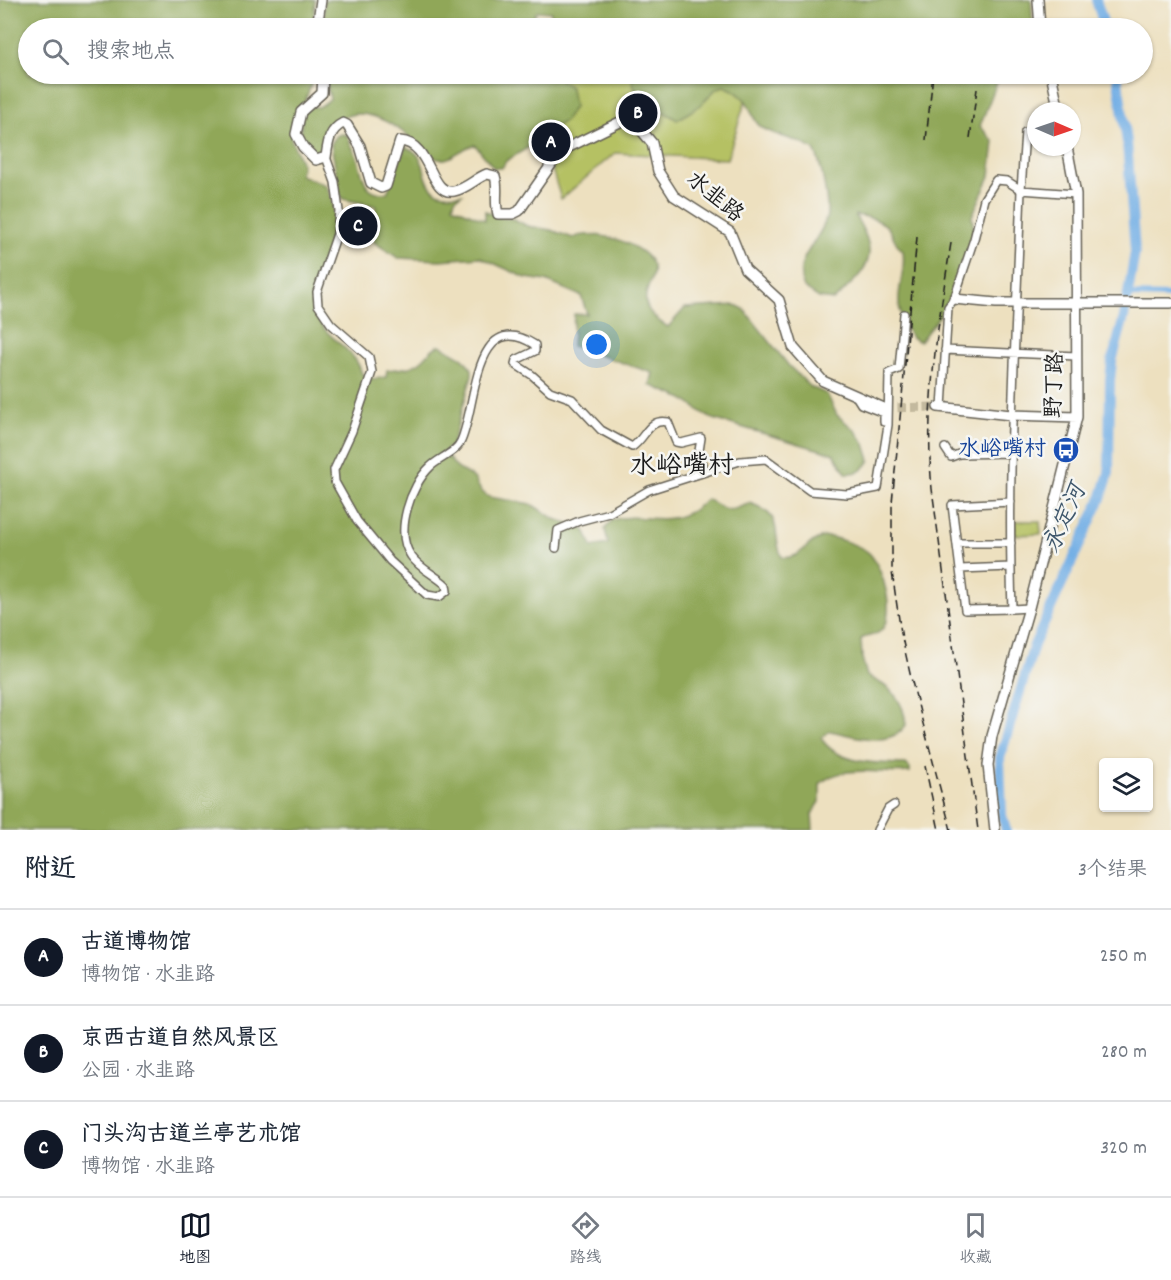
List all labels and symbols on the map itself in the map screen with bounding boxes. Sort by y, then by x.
pin: B [618,90,658,136]
north arrow [1027,102,1081,156]
pin: A [532,120,570,164]
street label: 水韭路 [679,165,749,231]
pin: C [338,204,378,248]
your location [582,330,611,359]
street label: 野丁路 [1039,351,1073,419]
place label: 水峪嘴村 [958,435,1046,466]
bus stop icon: 水峪嘴村 [1051,435,1081,465]
district label: 水峪嘴村 [630,449,734,486]
water label: 永定河 [1036,476,1098,559]

